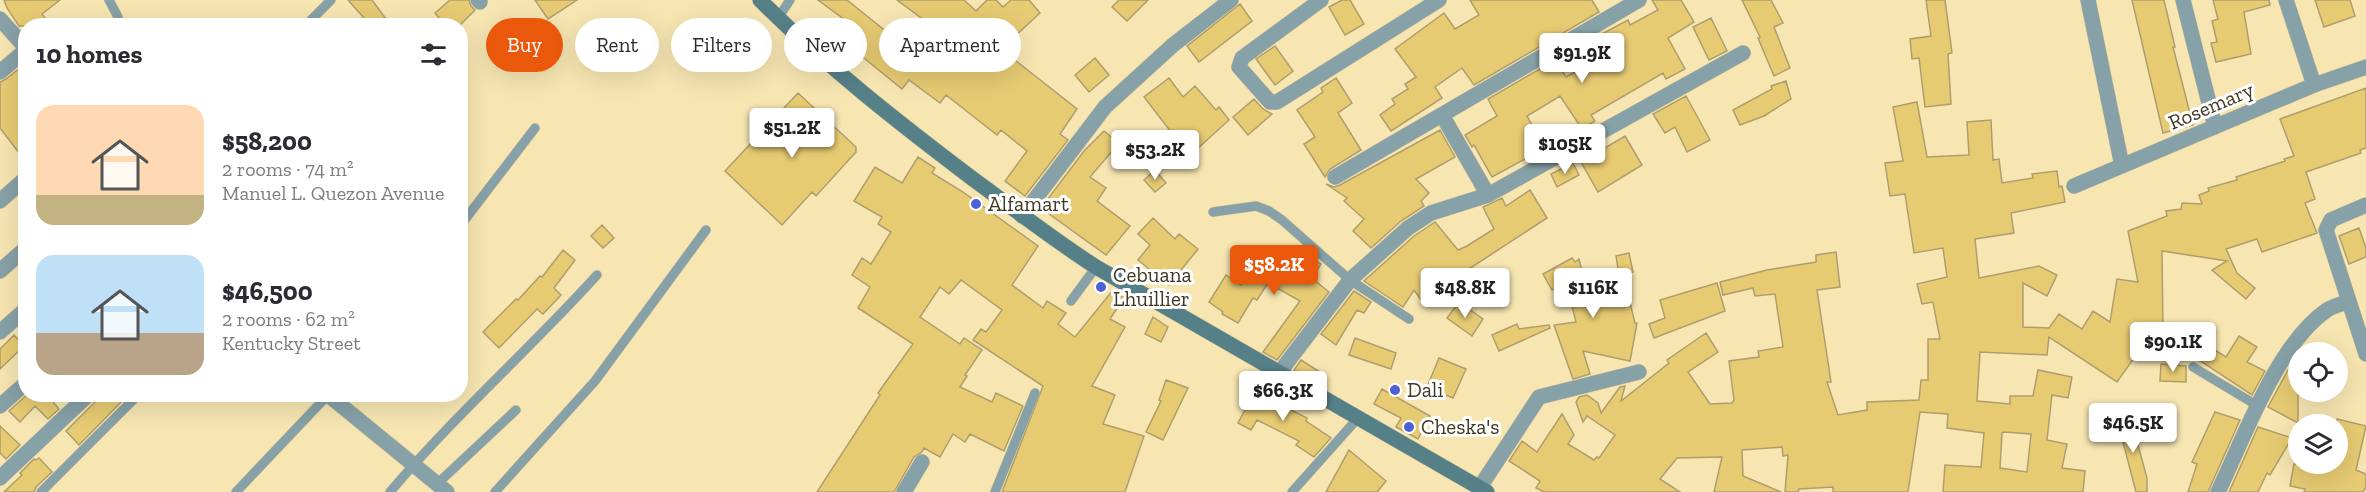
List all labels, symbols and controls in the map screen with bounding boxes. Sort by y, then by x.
chip: Buy [486,18,563,72]
chip: Rent [575,18,659,72]
chip: Filters [671,18,772,72]
chip: New [784,18,867,72]
chip: Apartment [879,18,1021,72]
pin: $91.9K [1533,33,1631,84]
text: 10 homes [36,38,142,70]
icon: filters [417,38,450,71]
text: $91.9K [1553,40,1611,64]
street label: Rosemary [2164,76,2258,135]
pin: $51.2K [743,108,841,159]
text: $51.2K [763,115,821,139]
pin: $105K [1523,124,1607,175]
text: $58,200 [222,125,312,157]
icon: home [84,129,156,201]
pin: $53.2K [1106,130,1204,181]
text: $105K [1538,131,1592,155]
text: $53.2K [1125,137,1185,161]
text: 2 rooms · 74 m² [222,157,354,181]
text: Manuel L. Quezon Avenue [222,181,444,205]
place label: Alfamart [988,191,1069,216]
marker: Alfamart [969,197,983,211]
pin: $58.2K [1225,245,1323,296]
text: $58.2K [1244,252,1304,276]
place label: Cebuana Lhuillier [1113,262,1192,311]
pin: $48.8K [1416,268,1514,319]
pin: $116K [1551,268,1635,319]
text: $46,500 [222,275,313,307]
text: $48.8K [1435,275,1495,299]
text: $116K [1568,275,1618,299]
icon: home [84,279,156,351]
marker: Cebuana Lhuillier [1094,280,1108,294]
text: 2 rooms · 62 m² [222,307,355,331]
pin: $90.1K [2124,322,2222,373]
text: $90.1K [2144,329,2202,353]
text: Kentucky Street [222,331,361,355]
map controls [2288,342,2348,474]
button: locate [2288,342,2348,402]
pin: $66.3K [1234,371,1332,422]
place label: Dali [1407,377,1443,402]
text: $66.3K [1253,378,1313,402]
marker: Dali [1388,383,1402,397]
pin: $46.5K [2084,403,2182,454]
text: $46.5K [2103,410,2163,434]
place label: Cheska's [1421,414,1499,439]
button: layers [2288,414,2348,474]
marker: Cheska's [1402,420,1416,434]

